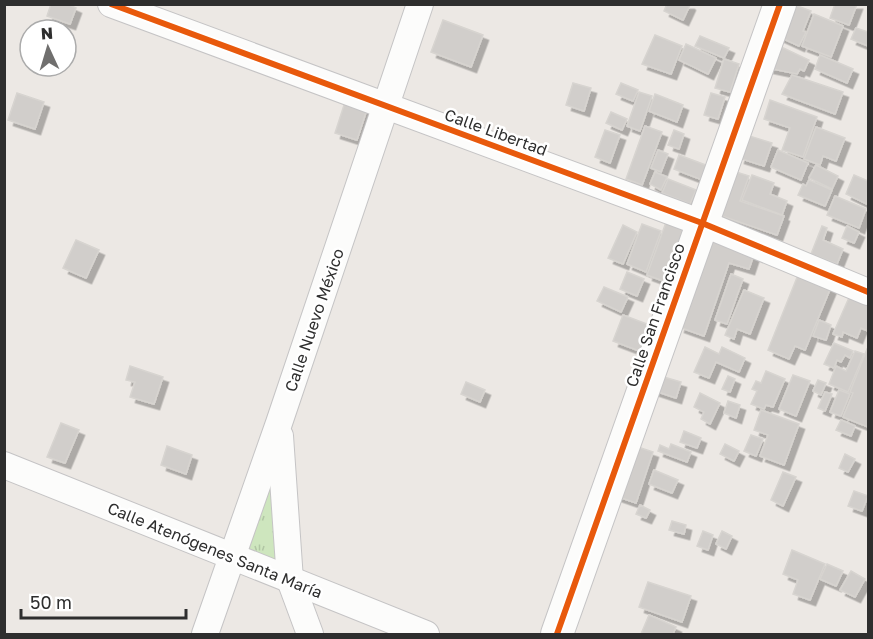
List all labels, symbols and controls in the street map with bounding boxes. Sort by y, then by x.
north arrow [18,18,78,78]
text: N [40,23,54,43]
street label: Calle Libertad [442,104,550,160]
street label: Calle San Francisco [621,240,689,390]
street label: Calle Nuevo México [280,246,348,394]
street label: Calle Atenógenes Santa María [105,498,325,602]
scale bar [21,582,186,620]
text: 50 m [30,591,72,613]

